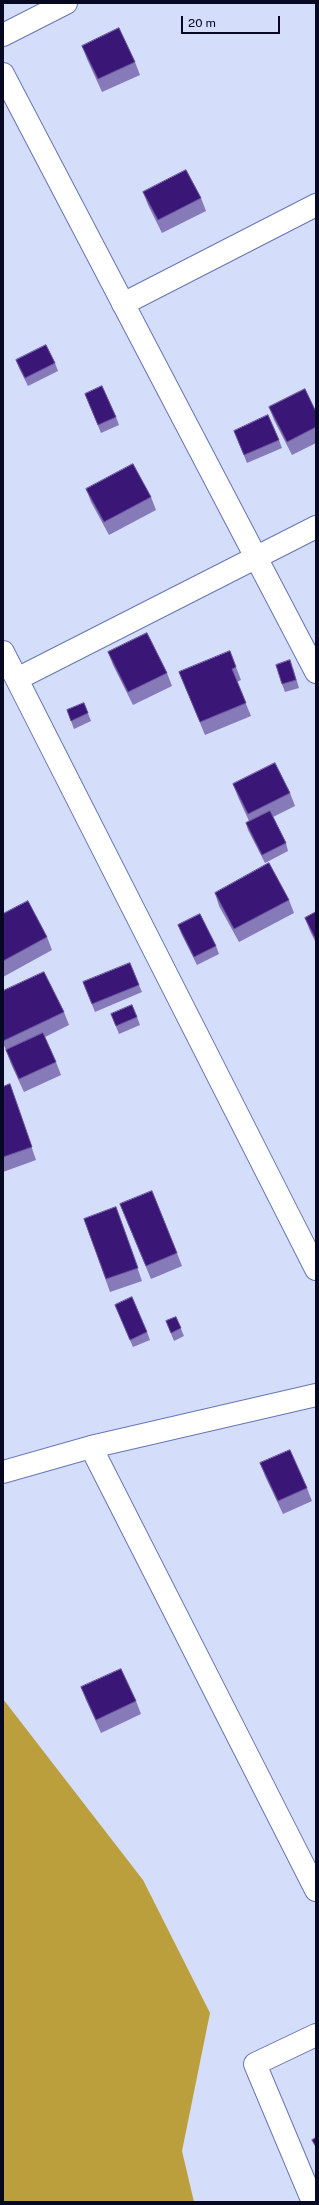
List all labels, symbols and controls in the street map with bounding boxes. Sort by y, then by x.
scale bar [183,8,282,34]
text: 20 m [188,16,216,30]

